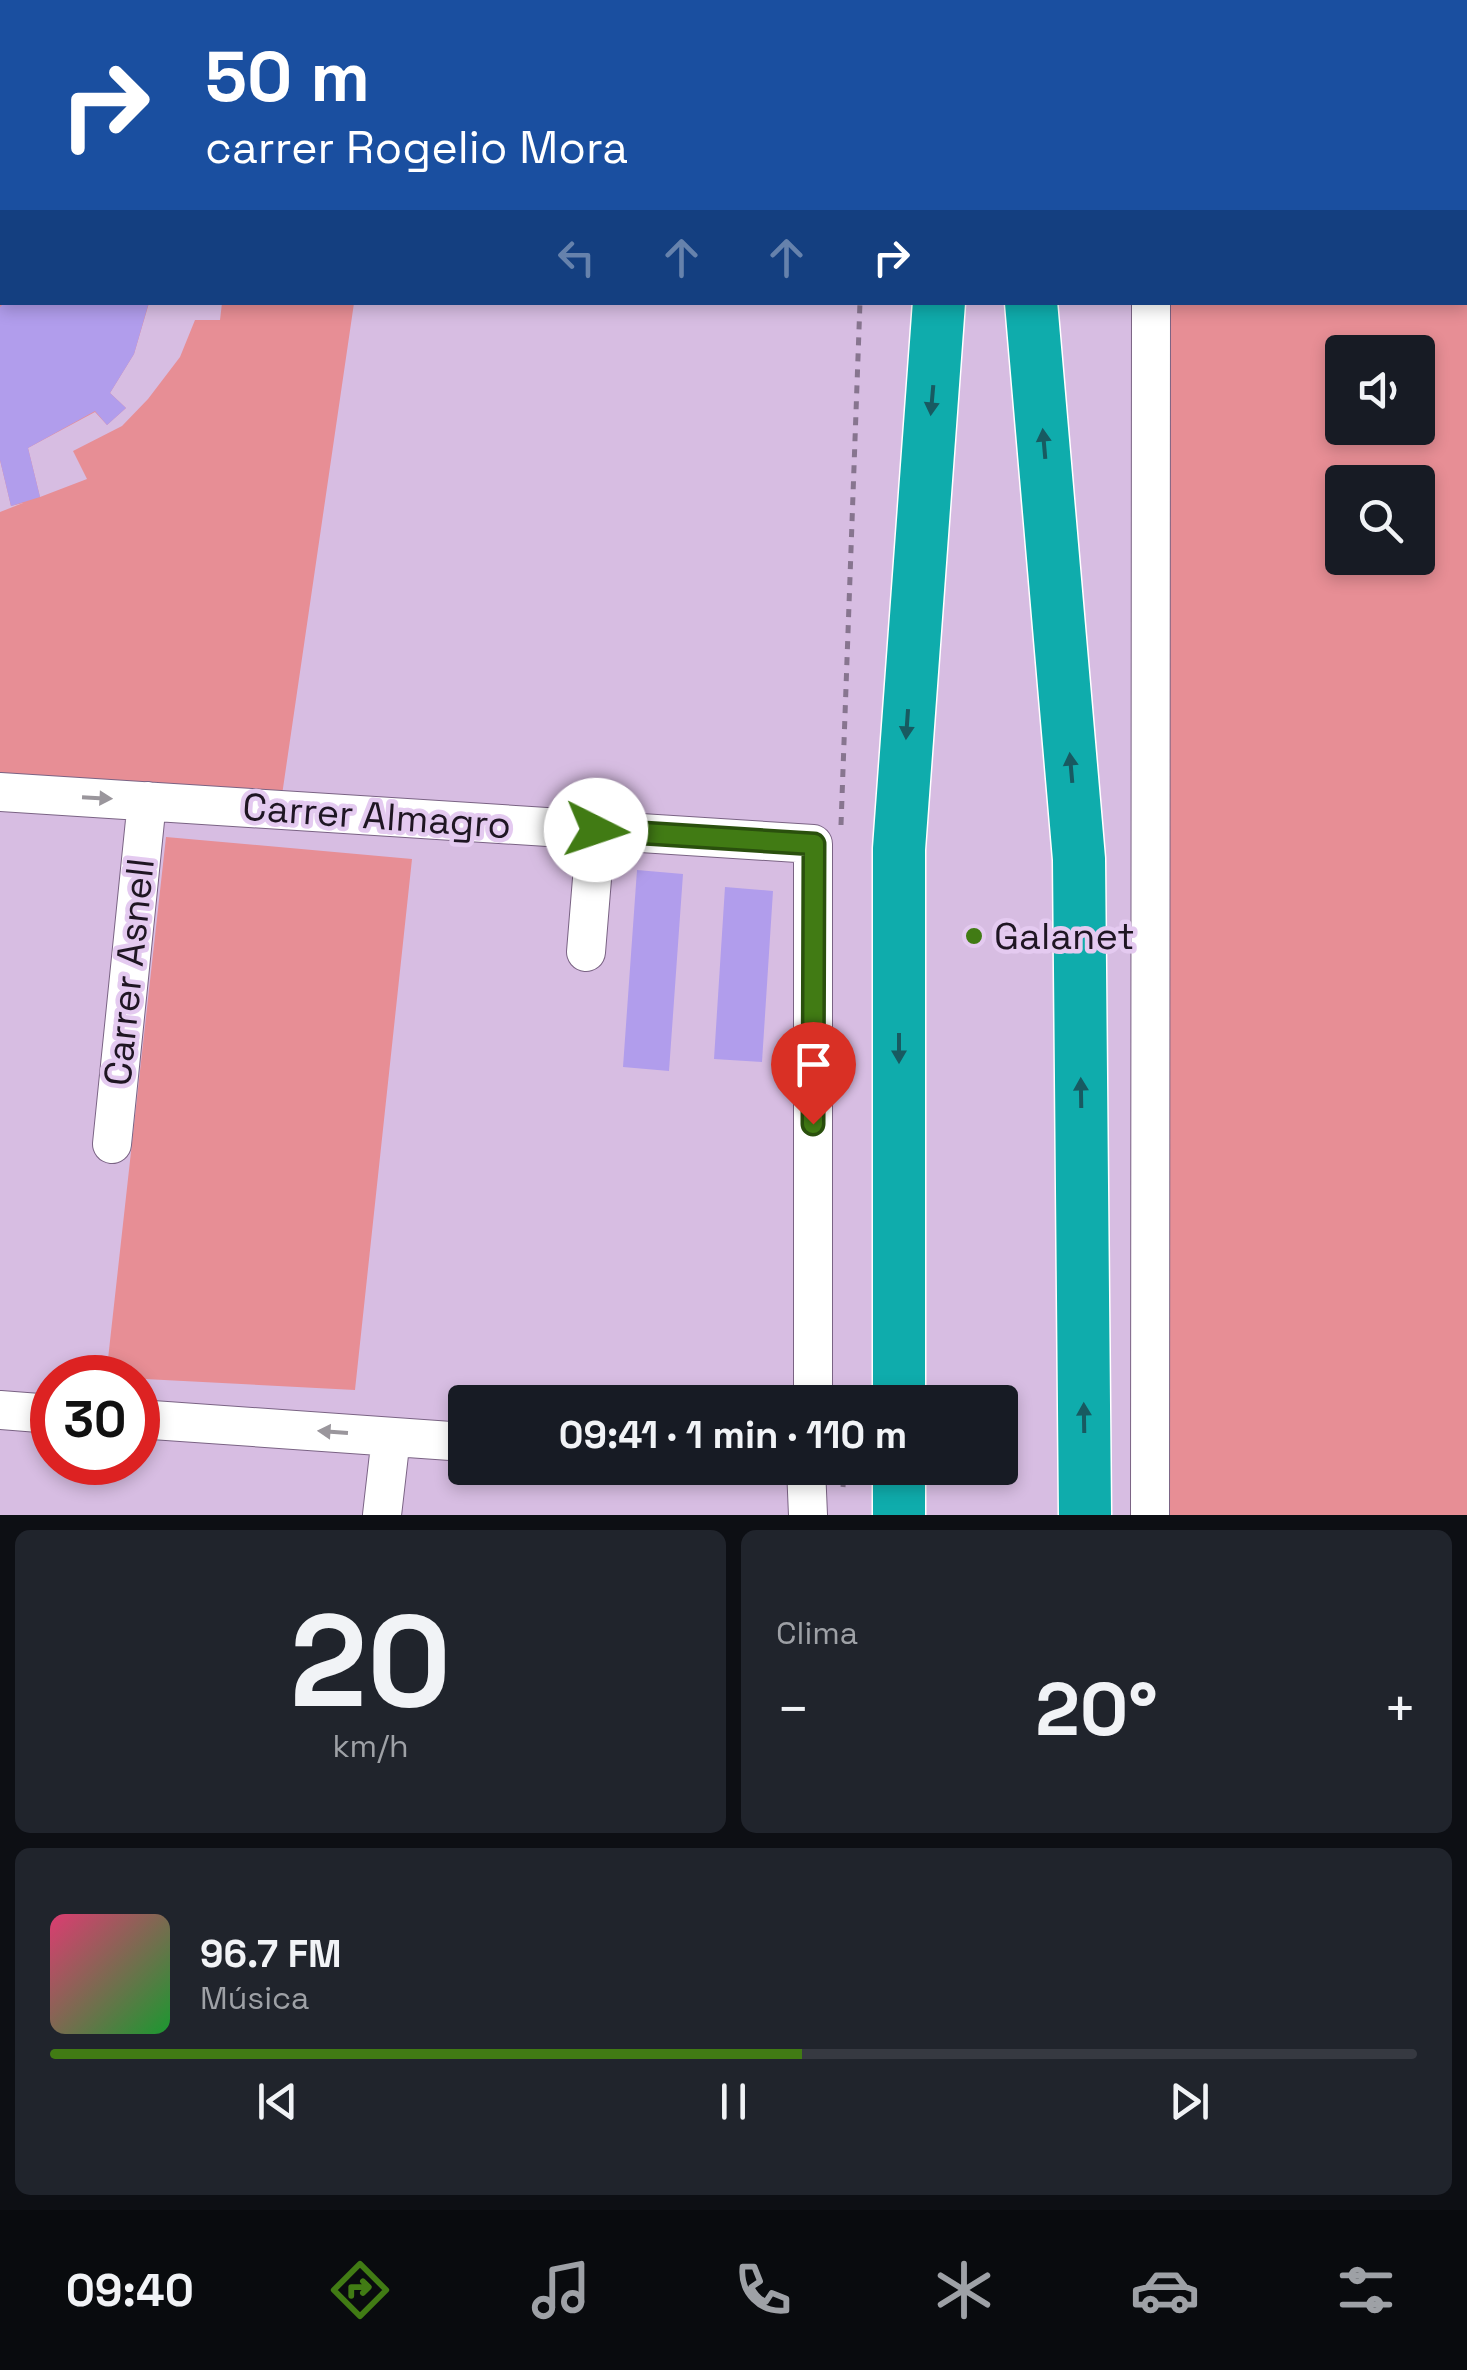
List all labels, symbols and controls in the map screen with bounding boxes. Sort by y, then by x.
text: 50 m [205,32,370,121]
icon: right [40,40,170,170]
text: carrer Rogelio Mora [205,119,628,176]
icon: left [549,230,604,285]
icon: ahead [654,230,709,285]
icon: ahead [759,230,814,285]
icon: right [864,230,919,285]
map controls [1325,335,1435,575]
button: sound [1325,335,1435,445]
one-way arrow [923,384,939,416]
one-way arrow [1035,428,1051,459]
button: search [1325,465,1435,575]
one-way arrow [899,708,915,740]
one-way arrow [1063,751,1079,783]
position arrow [544,778,648,882]
street label: Carrer Almagro [241,783,513,849]
one-way arrow [82,790,114,806]
street label: Carrer Asnell [93,856,165,1088]
place label: Galanet [994,912,1135,960]
marker: Galanet [963,925,985,947]
pin [771,1022,856,1125]
one-way arrow [891,1033,907,1065]
icon: arrive [786,1037,841,1092]
one-way arrow [1073,1076,1089,1108]
speed limit sign: 30 [30,1355,160,1485]
one-way arrow [1076,1401,1092,1433]
text: 09:41 · 1 min · 110 m [559,1411,907,1459]
one-way arrow [316,1424,348,1440]
text: 20 [290,1578,451,1744]
text: Clima [776,1613,858,1653]
text: 20° [1035,1661,1158,1757]
text: − [776,1674,810,1744]
text: + [1383,1674,1417,1744]
text: km/h [332,1726,409,1766]
text: 96.7 FM [200,1930,341,1978]
text: Música [200,1978,310,2018]
icon: previous [250,2074,305,2129]
icon: pause [706,2074,761,2129]
icon: next [1162,2074,1217,2129]
icon: directions [325,2255,395,2325]
icon: music [526,2255,596,2325]
icon: phone [728,2255,798,2325]
icon: climate [929,2255,999,2325]
icon: car [1130,2255,1200,2325]
icon: filters [1331,2255,1401,2325]
text: 09:40 [66,2262,194,2319]

